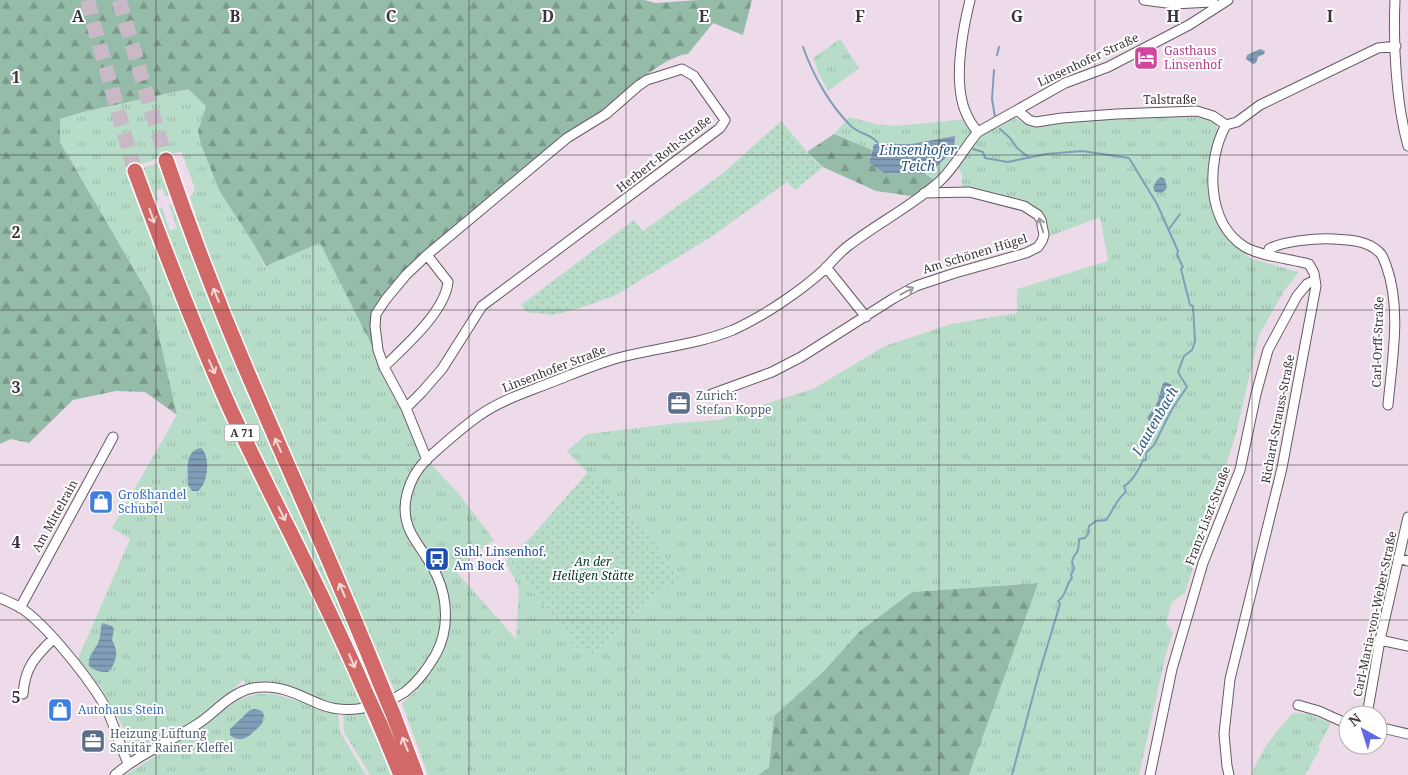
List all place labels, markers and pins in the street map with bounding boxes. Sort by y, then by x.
place label: Gasthaus Linsenhof [1164,42,1223,73]
hotel icon: Gasthaus Linsenhof [1133,45,1159,71]
place label: Zurich: Stefan Koppe [696,387,771,418]
office icon: Zurich: Stefan Koppe [666,390,692,416]
place label: Großhandel Schübel [118,486,187,517]
shop icon: Großhandel Schübel [88,489,114,515]
place label: Suhl, Linsenhof, Am Bock [454,543,546,574]
bus stop icon: Suhl, Linsenhof, Am Bock [424,546,450,572]
shop icon: Autohaus Stein [47,697,73,723]
place label: Autohaus Stein [78,701,165,718]
place label: Heizung Lüftung Sanitär Rainer Kleffel [110,725,233,756]
office icon: Heizung Lüftung Sanitär Rainer Kleffel [80,728,106,754]

